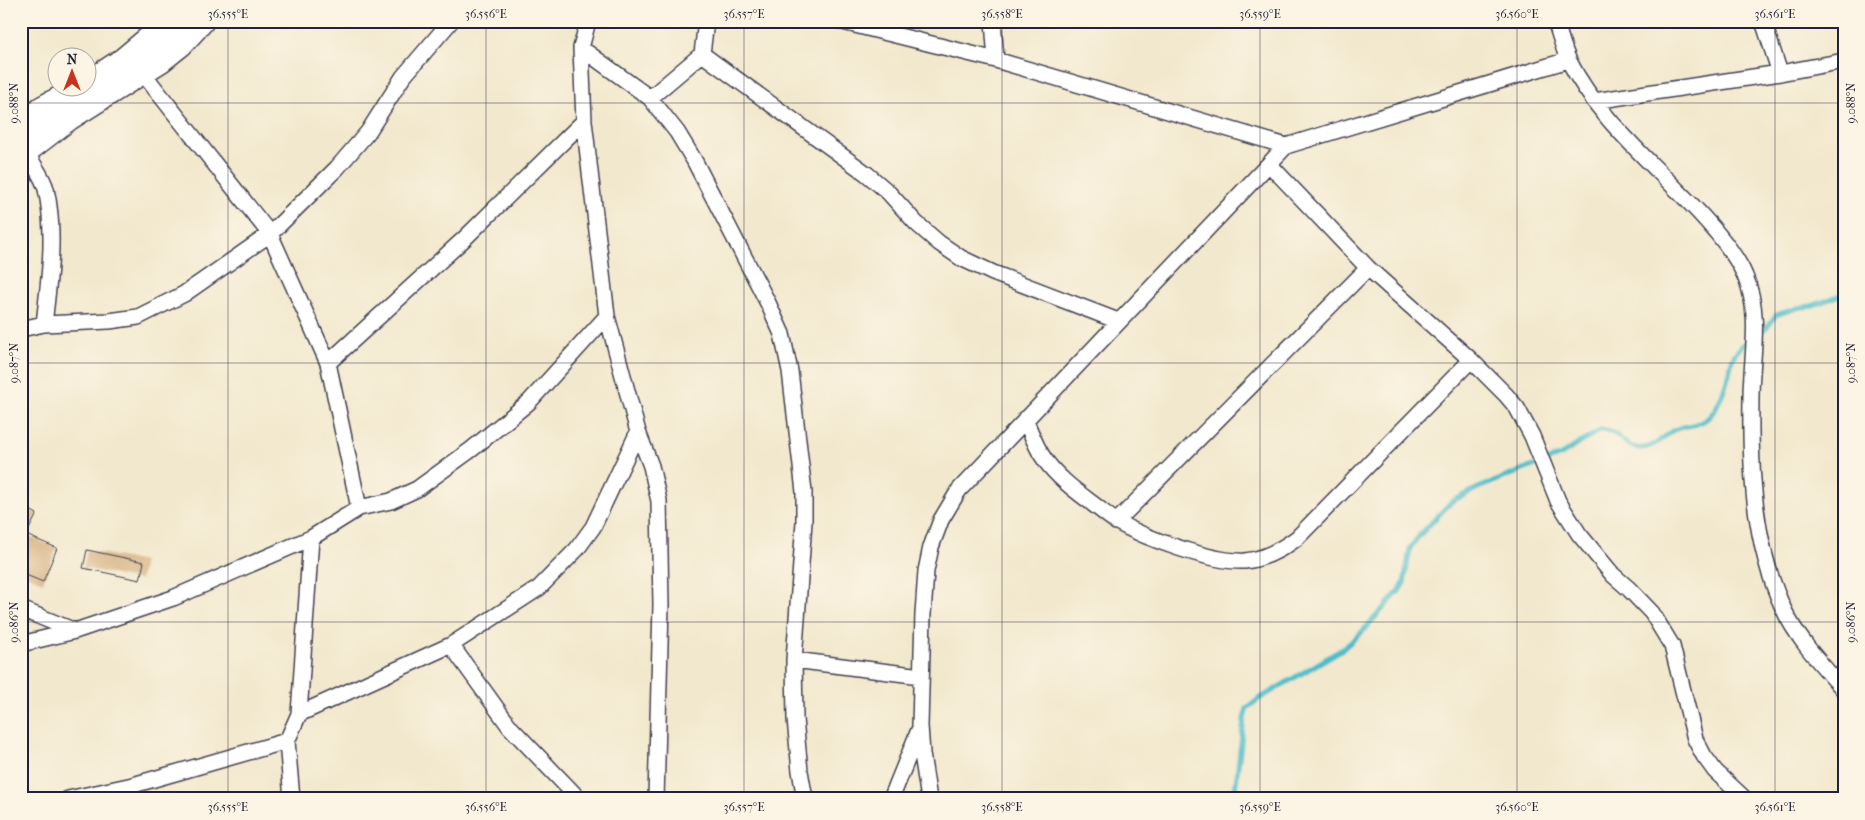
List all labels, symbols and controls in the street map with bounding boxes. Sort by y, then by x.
text: 36.555°E [208,7,248,21]
text: 36.556°E [465,7,507,21]
text: 36.557°E [723,7,765,21]
text: 36.558°E [981,7,1023,21]
text: 36.559°E [1239,7,1281,21]
text: 36.560°E [1495,7,1539,21]
text: 36.561°E [1755,7,1795,21]
north arrow [48,48,98,98]
text: N [67,51,78,68]
text: 9.088°N [7,83,21,123]
text: 9.088°N [1844,83,1858,123]
text: 9.087°N [7,343,21,383]
text: 9.087°N [1844,343,1858,383]
text: 9.086°N [7,601,21,643]
text: 9.086°N [1844,601,1858,643]
text: 36.555°E [208,800,248,814]
text: 36.556°E [465,800,507,814]
text: 36.557°E [723,800,765,814]
text: 36.558°E [981,800,1023,814]
text: 36.559°E [1239,800,1281,814]
text: 36.560°E [1495,800,1539,814]
text: 36.561°E [1755,800,1795,814]

